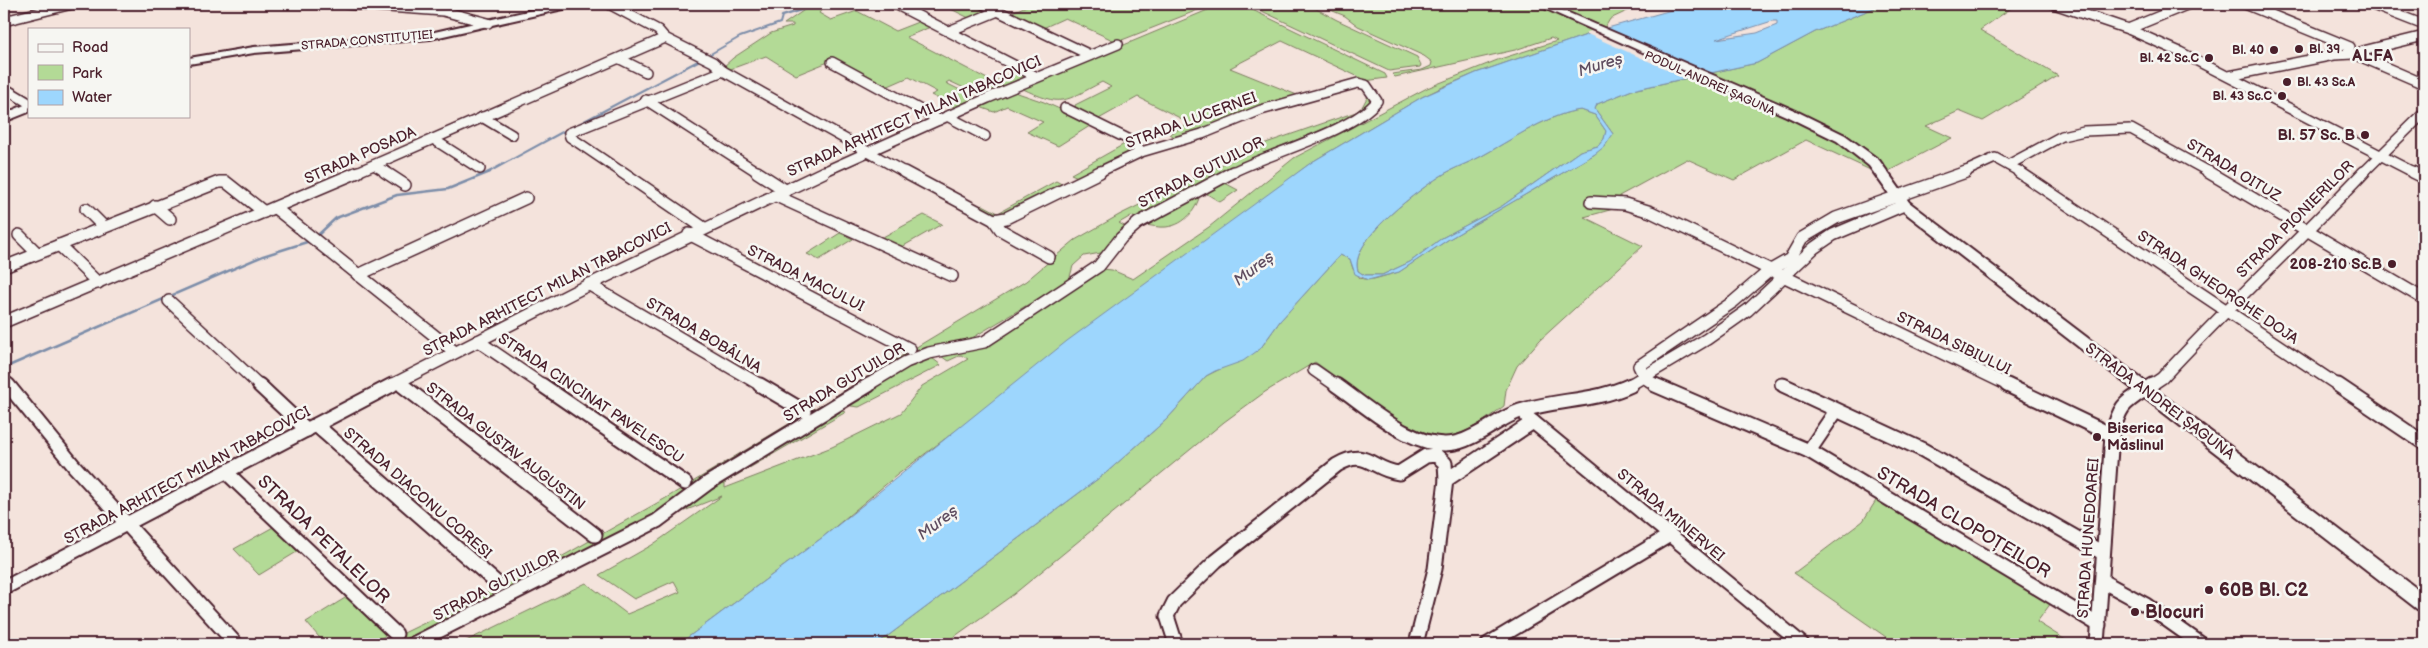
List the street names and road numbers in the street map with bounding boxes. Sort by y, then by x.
street label: STRADA CONSTITUȚIEI [300,27,434,54]
street label: PODUL ANDREI ȘAGUNA [1642,48,1778,119]
street label: STRADA ARHITECT MILAN TABACOVICI [784,51,1045,181]
street label: STRADA LUCERNEI [1123,88,1260,153]
street label: STRADA POSADA [302,122,420,189]
street label: STRADA GUTUILOR [1135,132,1268,212]
street label: STRADA OITUZ [2183,135,2285,206]
street label: STRADA PIONIERILOR [2233,156,2358,282]
street label: STRADA ARHITECT MILAN TABACOVICI [420,218,675,361]
street label: STRADA GHEORGHE DOJA [2134,226,2303,349]
street label: STRADA MACULUI [744,241,868,316]
street label: STRADA BOBÂLNA [643,293,766,378]
street label: STRADA SIBIULUI [1893,308,2014,380]
street label: STRADA CINCINAT PAVELESCU [494,329,687,468]
street label: STRADA GUTUILOR [780,338,909,426]
street label: STRADA ANDREI ȘAGUNA [2081,339,2239,464]
street label: STRADA GUSTAV AUGUSTIN [422,378,589,514]
street label: STRADA ARHITECT MILAN TABACOVICI [61,402,314,549]
street label: STRADA DIACONU CORESI [340,424,496,563]
street label: STRADA HUNEDOAREI [2073,457,2104,619]
street label: STRADA CLOPOȚEILOR [1873,462,2054,583]
street label: STRADA MINERVEI [1613,465,1729,566]
street label: STRADA PETALELOR [253,471,394,608]
street label: STRADA GUTUILOR [430,545,563,625]

